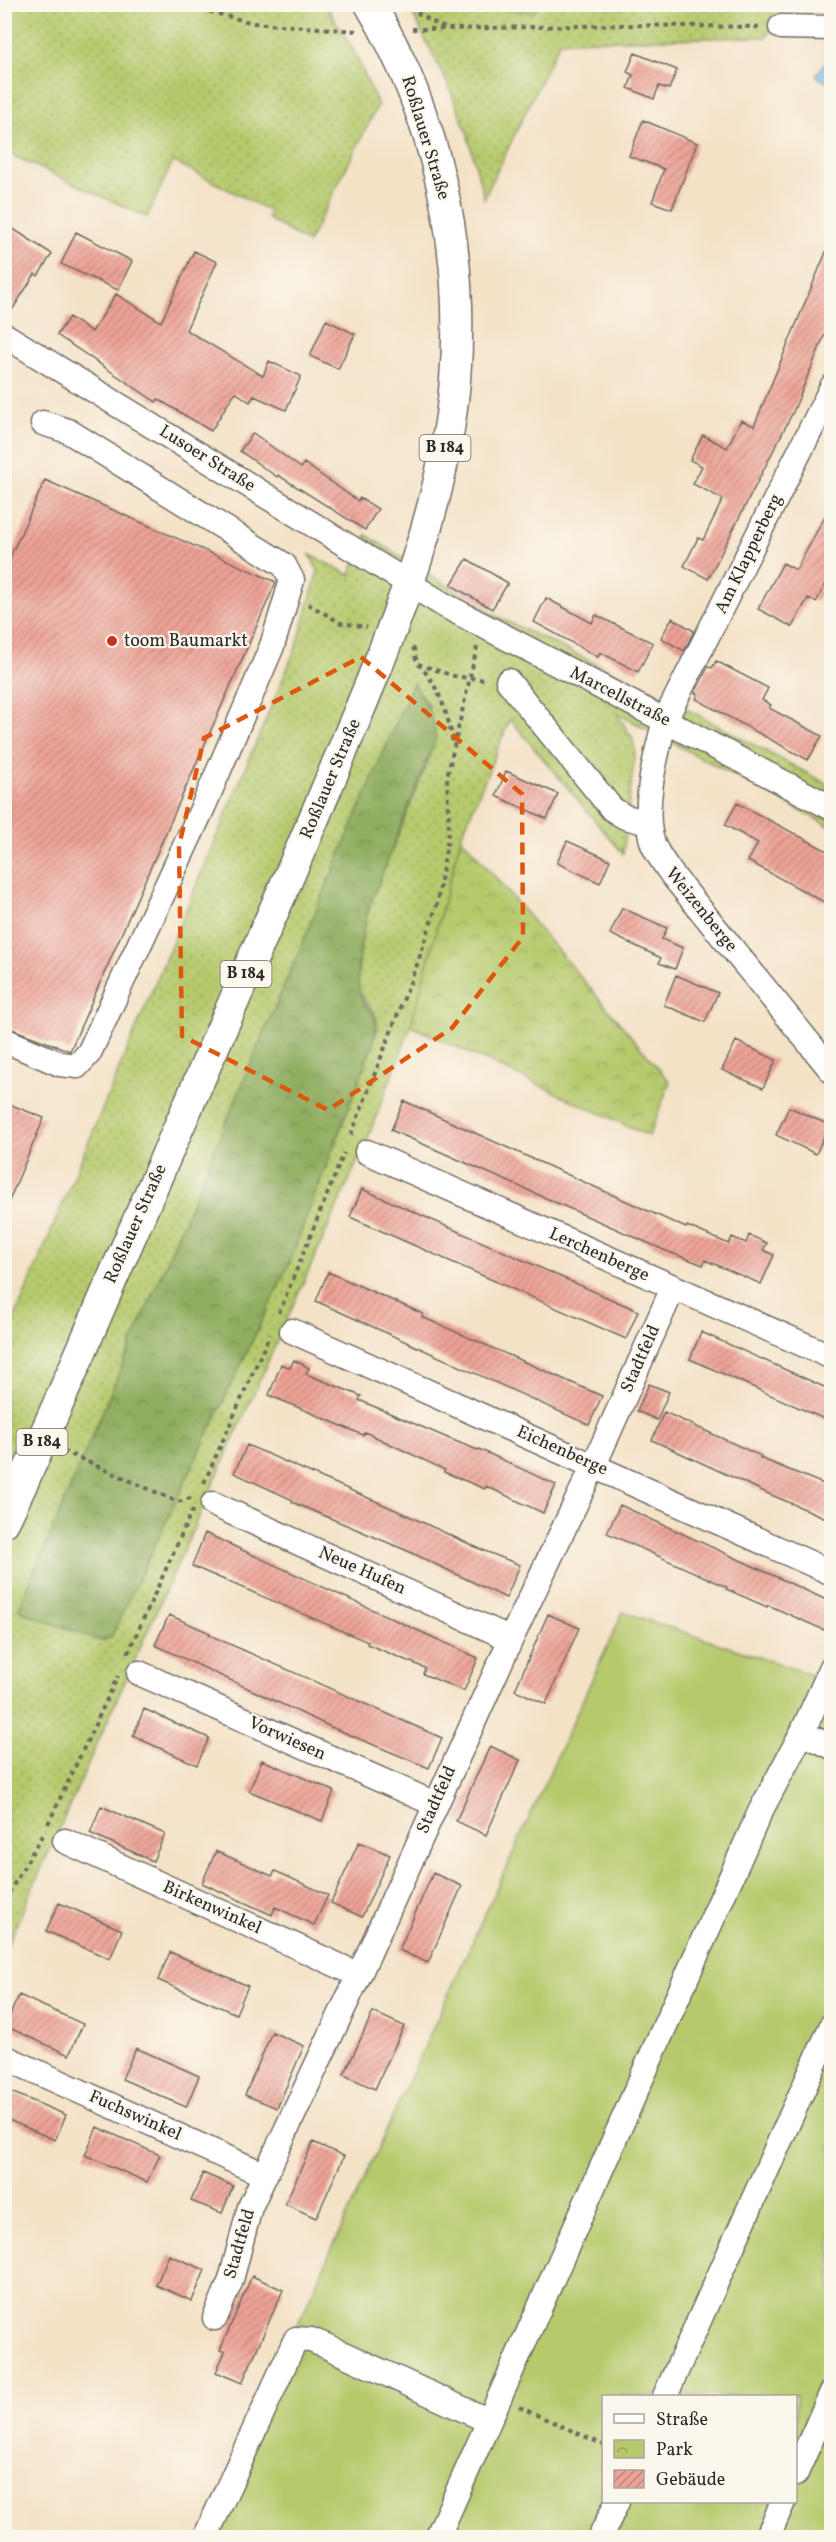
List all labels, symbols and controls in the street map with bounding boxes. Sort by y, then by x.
street label: Roßlauer Straße [394,73,456,203]
street label: Lusoer Straße [154,419,260,499]
road number: B 184 [420,435,470,461]
street label: Am Klapperberg [709,490,789,618]
place label: toom Baumarkt [124,629,248,654]
marker: toom Baumarkt [105,634,119,648]
street label: Marcellstraße [565,661,675,733]
street label: Roßlauer Straße [294,715,368,843]
street label: Weizenberge [659,862,743,958]
road number: B 184 [220,961,272,987]
street label: Roßlauer Straße [98,1160,174,1288]
street label: Lerchenberge [545,1222,653,1288]
street label: Stadtfeld [615,1321,667,1397]
street label: Eichenberge [512,1420,612,1482]
road number: B 184 [16,1429,68,1455]
street label: Neue Hufen [314,1541,410,1601]
street label: Vorwiesen [244,1711,330,1767]
street label: Stadtfeld [411,1762,463,1838]
street label: Birkenwinkel [159,1875,265,1941]
street label: Fuchswinkel [85,2084,185,2148]
street label: Stadtfeld [218,2206,262,2282]
legend [602,2395,797,2503]
text: Straße [656,2408,708,2433]
text: Park [656,2438,693,2463]
text: Gebäude [656,2468,725,2493]

